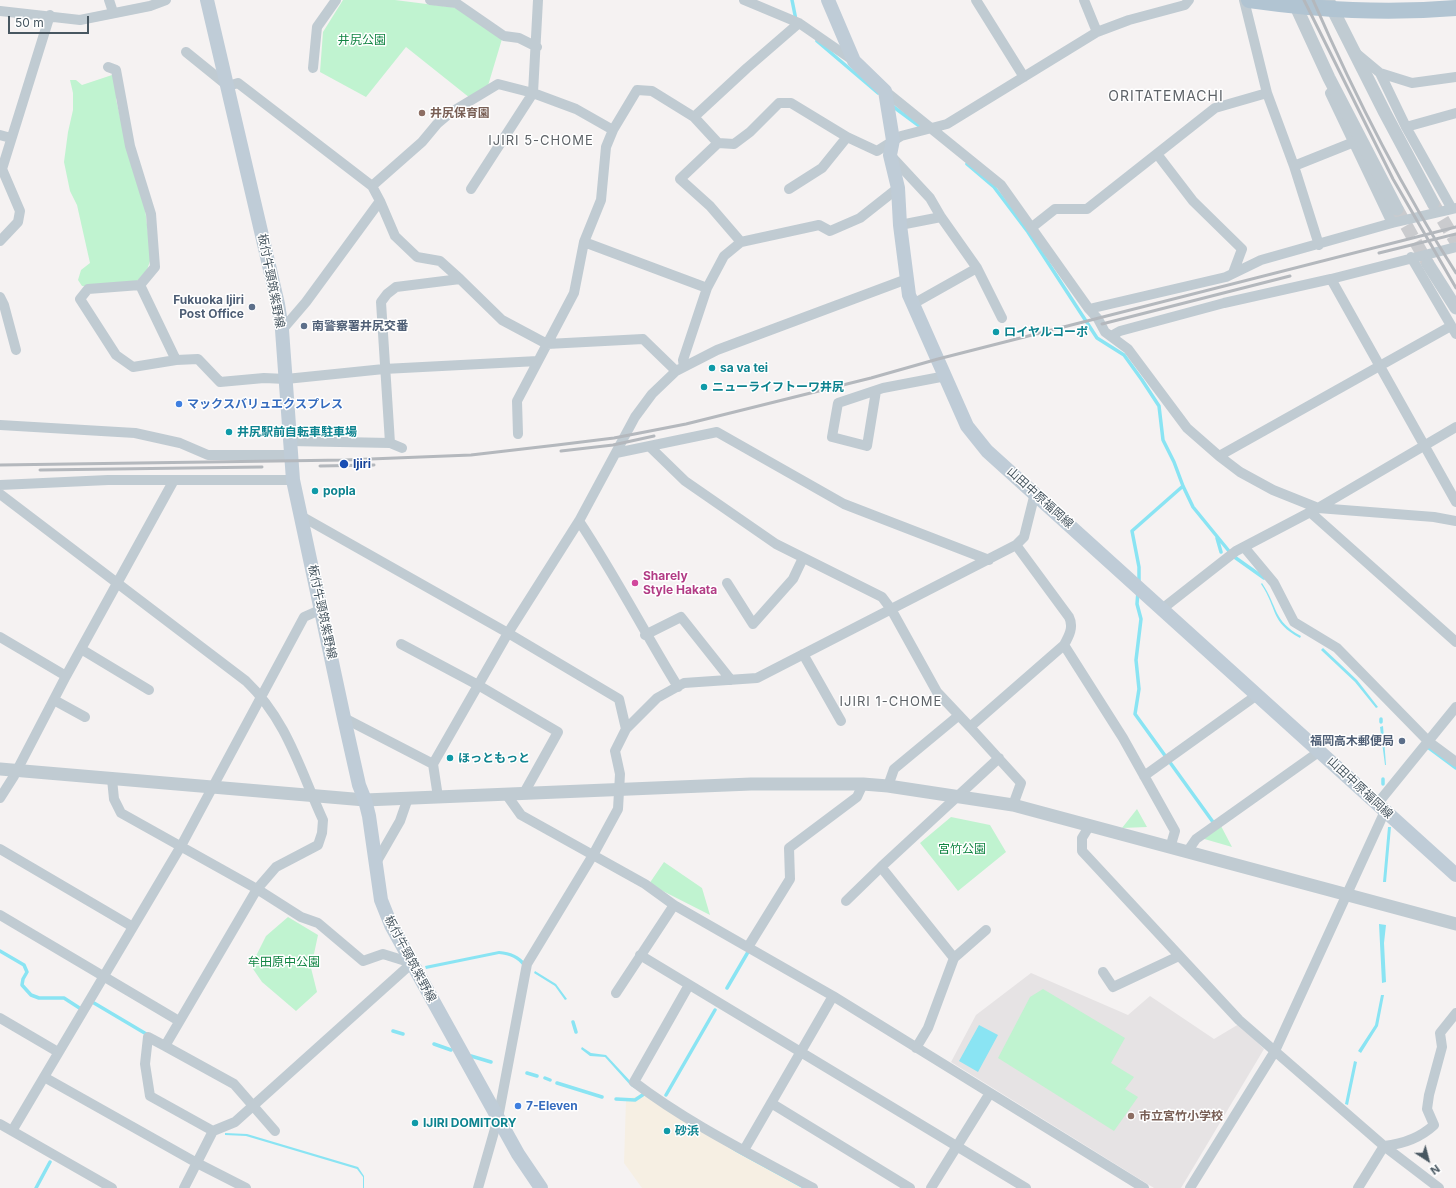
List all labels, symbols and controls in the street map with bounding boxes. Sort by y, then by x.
scale bar [10,8,91,34]
text: 50 m [15,15,44,30]
park label: 井尻公園 [338,33,386,47]
district label: ORITATEMACHI [1108,89,1224,105]
place label: 井尻保育園 [430,106,490,120]
marker: 井尻保育園 [417,108,427,118]
district label: IJIRI 5-CHOME [488,133,594,149]
street label: 板付牛頸筑紫野線 [255,233,287,329]
place label: Fukuoka Ijiri Post Office [173,293,244,321]
marker: Fukuoka Ijiri Post Office [247,302,257,312]
place label: 南警察署井尻交番 [312,319,408,333]
marker: 南警察署井尻交番 [299,321,309,331]
place label: ロイヤルコーポ [1004,325,1088,339]
marker: ロイヤルコーポ [991,327,1001,337]
place label: sa va tei [720,361,768,375]
marker: sa va tei [707,363,717,373]
place label: ニューライフトーワ井尻 [712,380,844,394]
marker: ニューライフトーワ井尻 [699,382,709,392]
place label: マックスバリュエクスプレス [187,397,343,411]
marker: マックスバリュエクスプレス [174,399,184,409]
place label: 井尻駅前自転車駐車場 [237,425,357,439]
marker: 井尻駅前自転車駐車場 [224,427,234,437]
place label: Ijiri [353,457,371,471]
marker: Ijiri [338,458,350,470]
street label: 山田中原福岡線 [1004,465,1076,531]
place label: popla [323,484,356,498]
marker: popla [310,486,320,496]
street label: 板付牛頸筑紫野線 [305,564,339,660]
place label: Sharely Style Hakata [643,569,717,597]
marker: Sharely Style Hakata [630,578,640,588]
district label: IJIRI 1-CHOME [840,694,942,710]
place label: 福岡高木郵便局 [1310,734,1394,748]
marker: 福岡高木郵便局 [1397,736,1407,746]
place label: ほっともっと [458,751,530,765]
marker: ほっともっと [445,753,455,763]
street label: 山田中原福岡線 [1324,754,1396,822]
park label: 宮竹公園 [938,842,986,856]
street label: 板付牛頸筑紫野線 [381,913,439,1005]
park label: 牟田原中公園 [248,955,320,969]
place label: 7-Eleven [526,1099,578,1113]
marker: 7-Eleven [513,1101,523,1111]
place label: 市立宮竹小学校 [1139,1109,1223,1123]
marker: 市立宮竹小学校 [1126,1111,1136,1121]
place label: IJIRI DOMITORY [423,1116,516,1130]
marker: IJIRI DOMITORY [410,1118,420,1128]
place label: 砂浜 [675,1124,699,1138]
marker: 砂浜 [662,1126,672,1136]
north arrow [1408,1140,1448,1180]
text: N [1428,1162,1443,1178]

